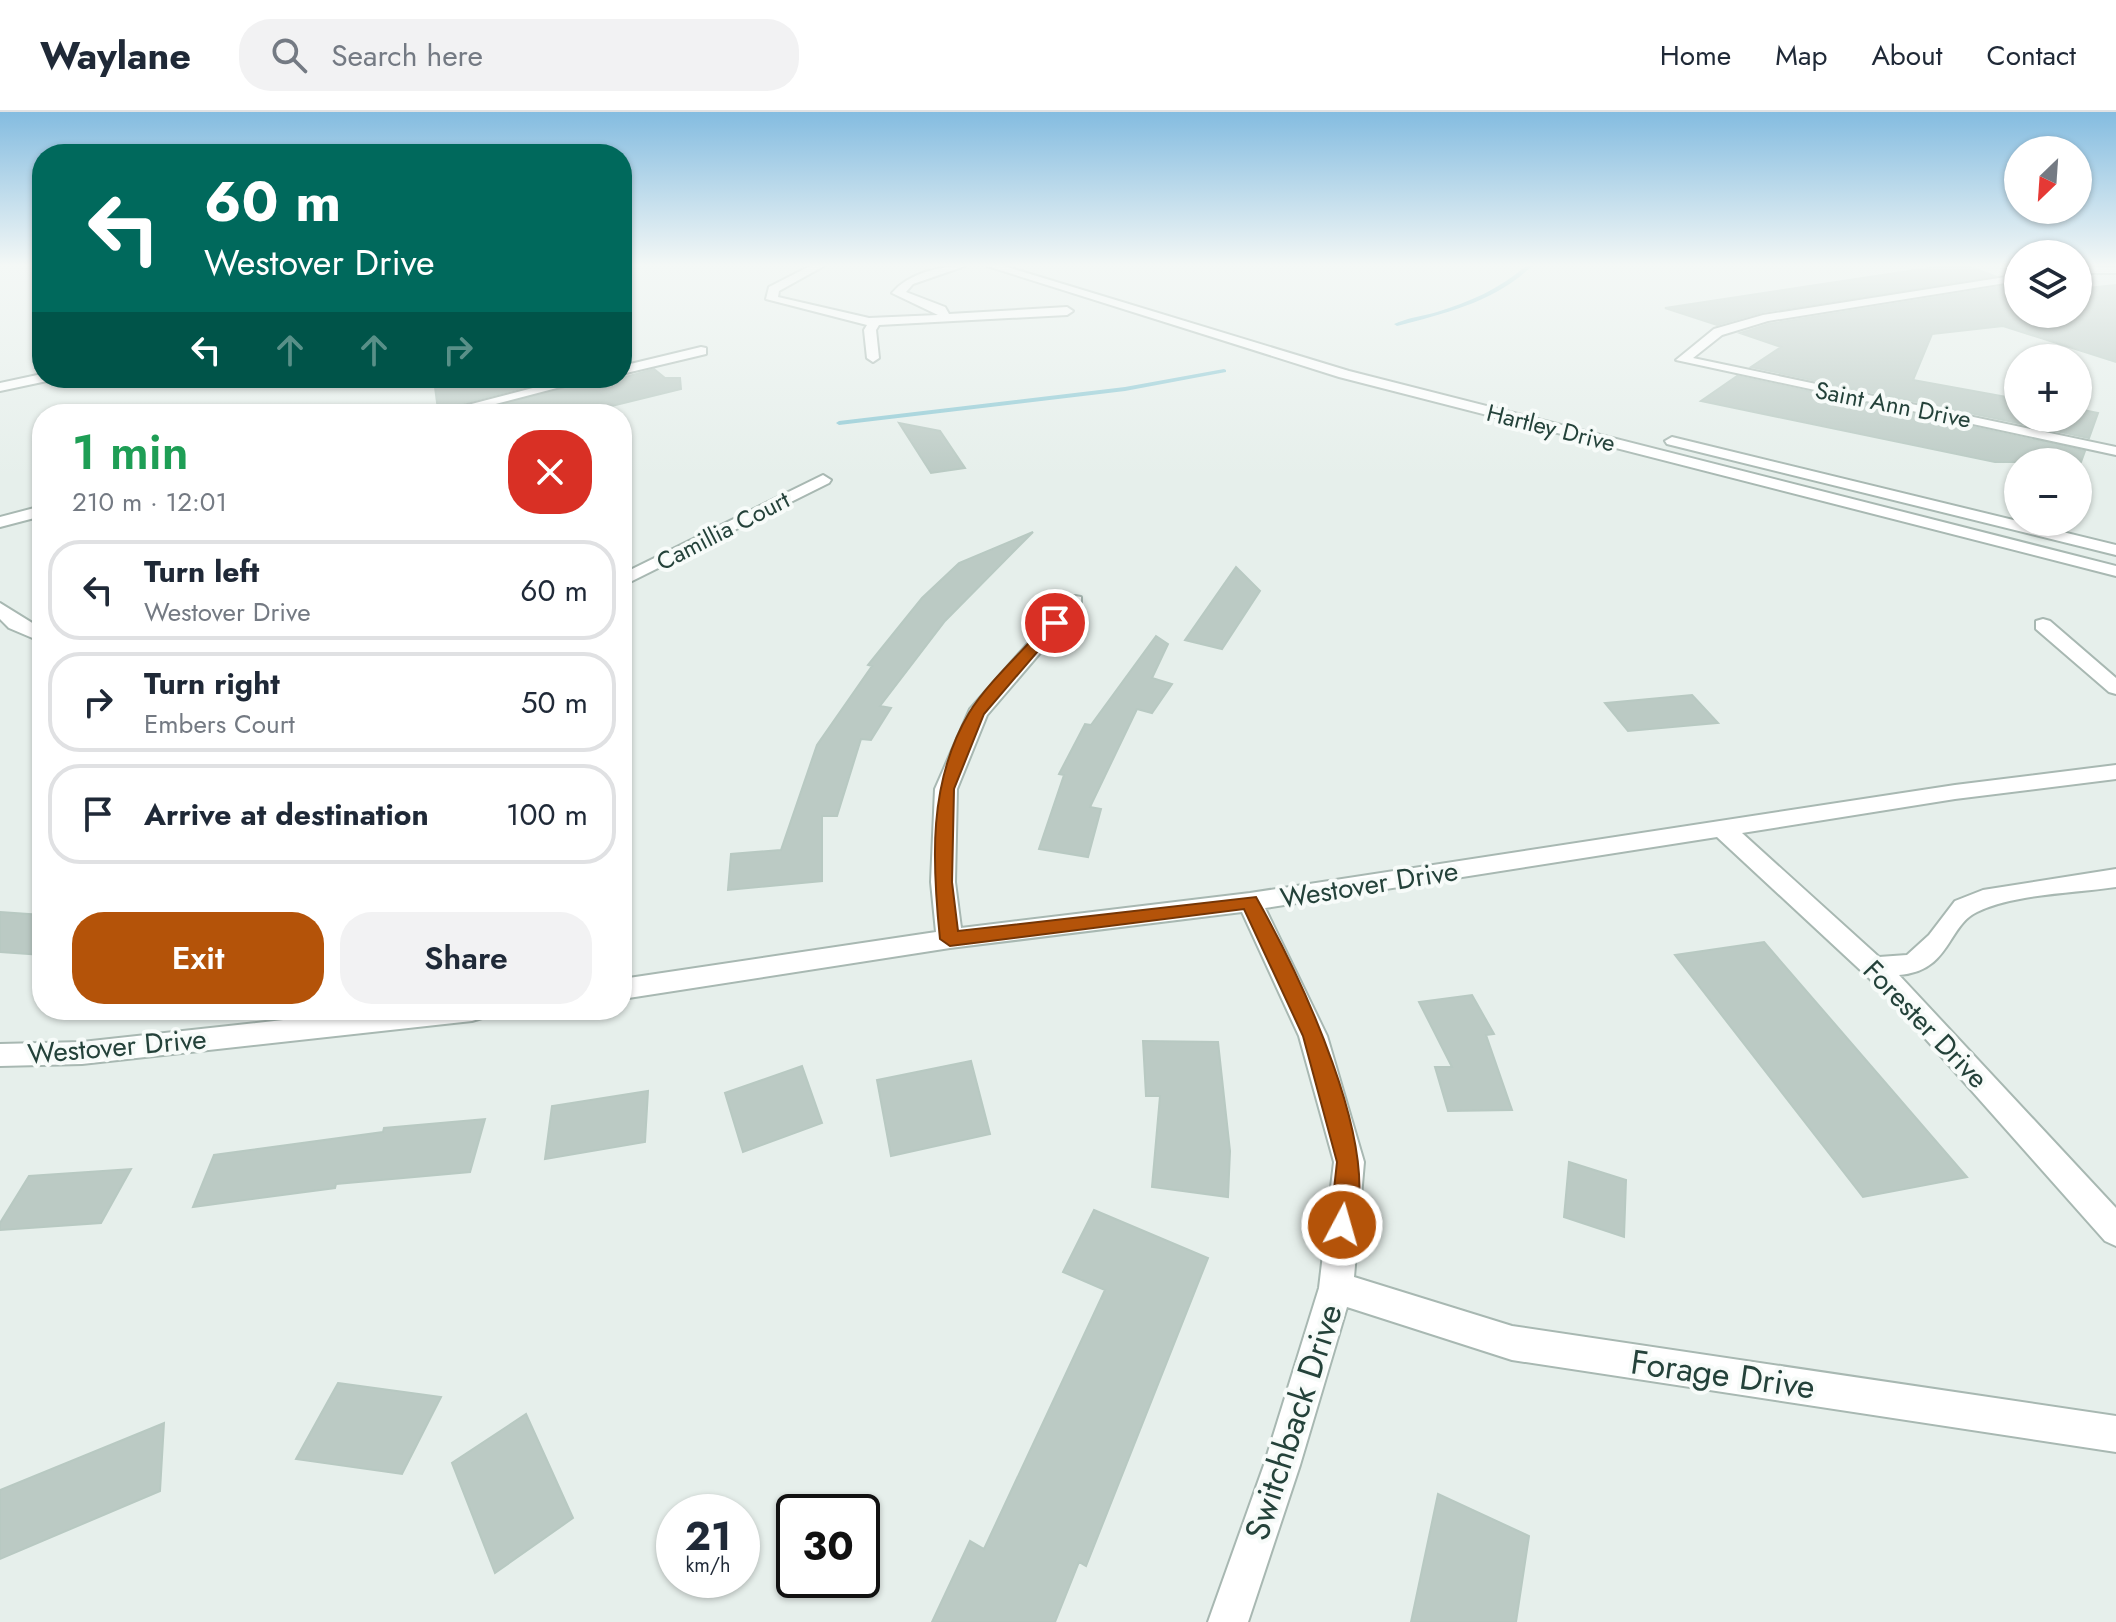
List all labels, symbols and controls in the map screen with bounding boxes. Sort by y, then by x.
search box [239,19,799,91]
text: Waylane [40,28,191,83]
icon: search [267,33,311,77]
text: Search here [331,34,483,77]
text: Home [1660,35,1731,76]
text: Map [1775,35,1827,76]
text: About [1871,35,1943,76]
text: Contact [1987,35,2076,76]
north arrow [2004,136,2092,224]
map controls [2004,136,2092,536]
text: 60 m [204,161,341,242]
icon: left [72,176,176,280]
text: Westover Drive [204,236,435,288]
button: layers [2004,240,2092,328]
icon: left [184,328,228,372]
icon: ahead [268,328,312,372]
icon: ahead [352,328,396,372]
icon: right [436,328,480,372]
button: + [2004,344,2092,432]
street label: Saint Ann Drive [1812,372,1974,437]
street label: Hartley Drive [1483,395,1619,460]
text: 1 min [72,418,189,487]
button: close [508,430,592,514]
button: − [2004,448,2092,536]
street label: Camillia Court [650,482,796,579]
text: 210 m · 12:01 [72,483,227,521]
text: Turn left [144,550,259,593]
icon: left [76,568,120,612]
text: 60 m [520,569,588,612]
pin [1021,589,1089,657]
text: Westover Drive [144,593,311,631]
icon: arrive [1033,601,1077,645]
text: Turn right [144,662,280,705]
icon: right [76,680,120,724]
text: 50 m [521,681,588,724]
text: Embers Court [144,705,295,743]
icon: arrive [76,792,120,836]
text: Arrive at destination [144,793,429,836]
text: 100 m [506,793,588,836]
street label: Westover Drive [1277,850,1461,919]
button: Exit [72,912,324,1004]
button: Share [340,912,592,1004]
street label: Forester Drive [1854,951,1998,1098]
street label: Westover Drive [26,1018,208,1075]
position arrow [1300,1183,1384,1267]
street label: Switchback Drive [1232,1298,1355,1547]
street label: Forage Drive [1628,1337,1818,1412]
speed limit sign: 30 [776,1494,880,1598]
text: 21 [685,1507,731,1565]
text: km/h [685,1551,731,1580]

